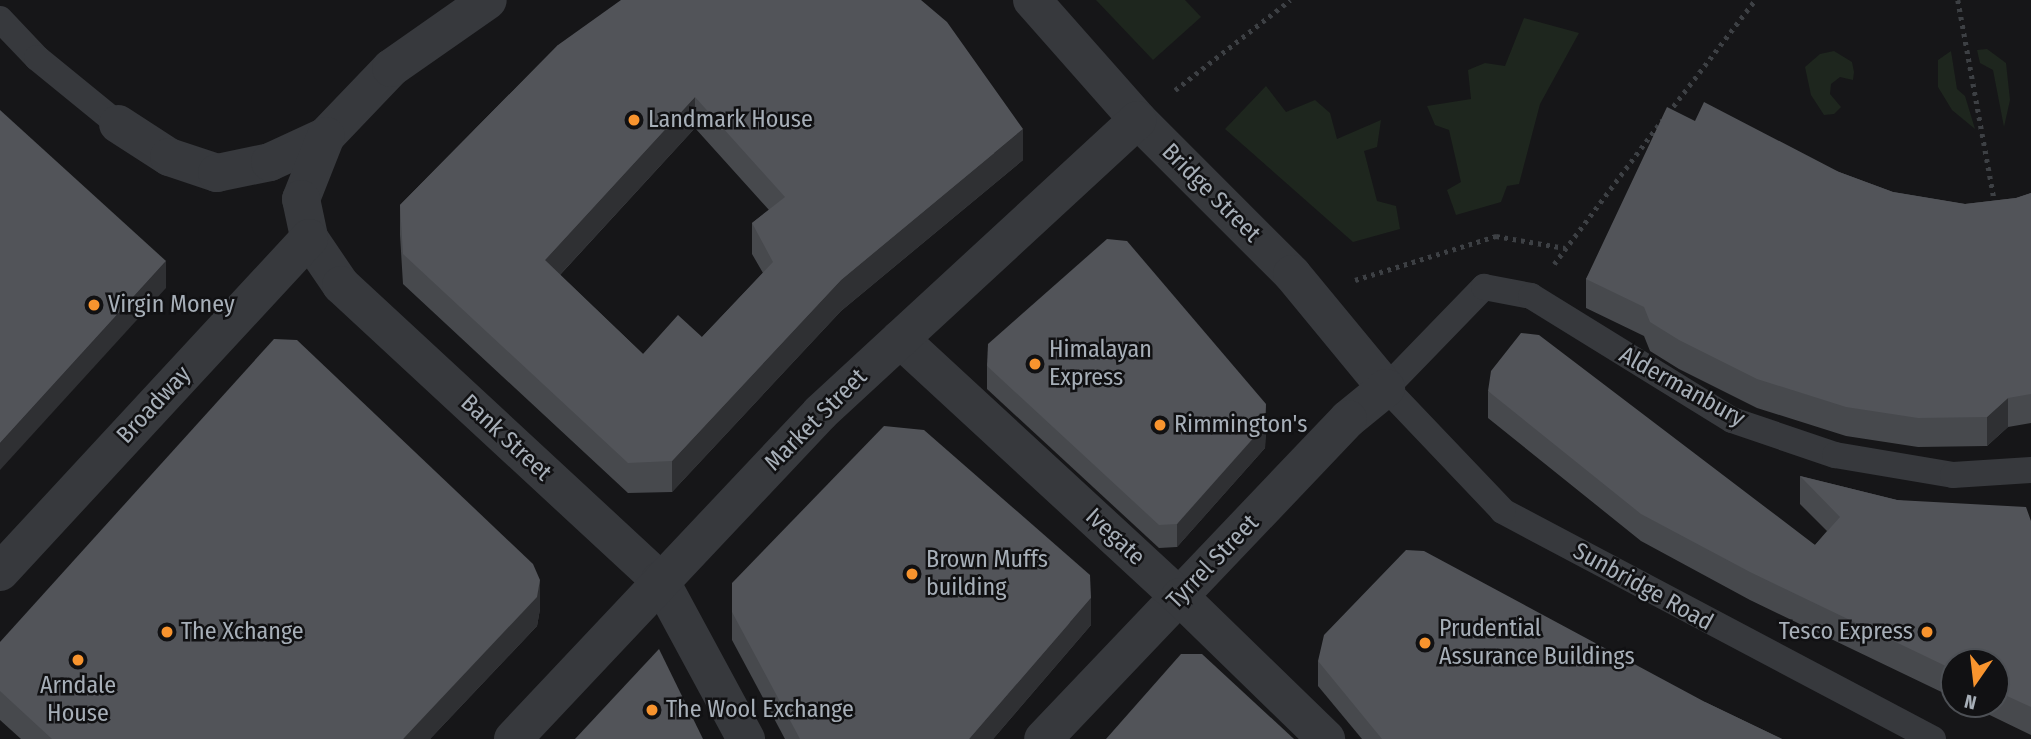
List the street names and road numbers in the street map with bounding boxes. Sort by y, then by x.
street label: Bridge Street [1156,138,1266,248]
street label: Aldermanbury [1614,341,1750,433]
street label: Broadway [111,360,197,450]
street label: Market Street [759,363,873,477]
street label: Bank Street [455,389,557,487]
street label: Ivegate [1079,502,1151,572]
street label: Tyrrel Street [1161,509,1265,615]
street label: Sunbridge Road [1568,537,1718,637]

